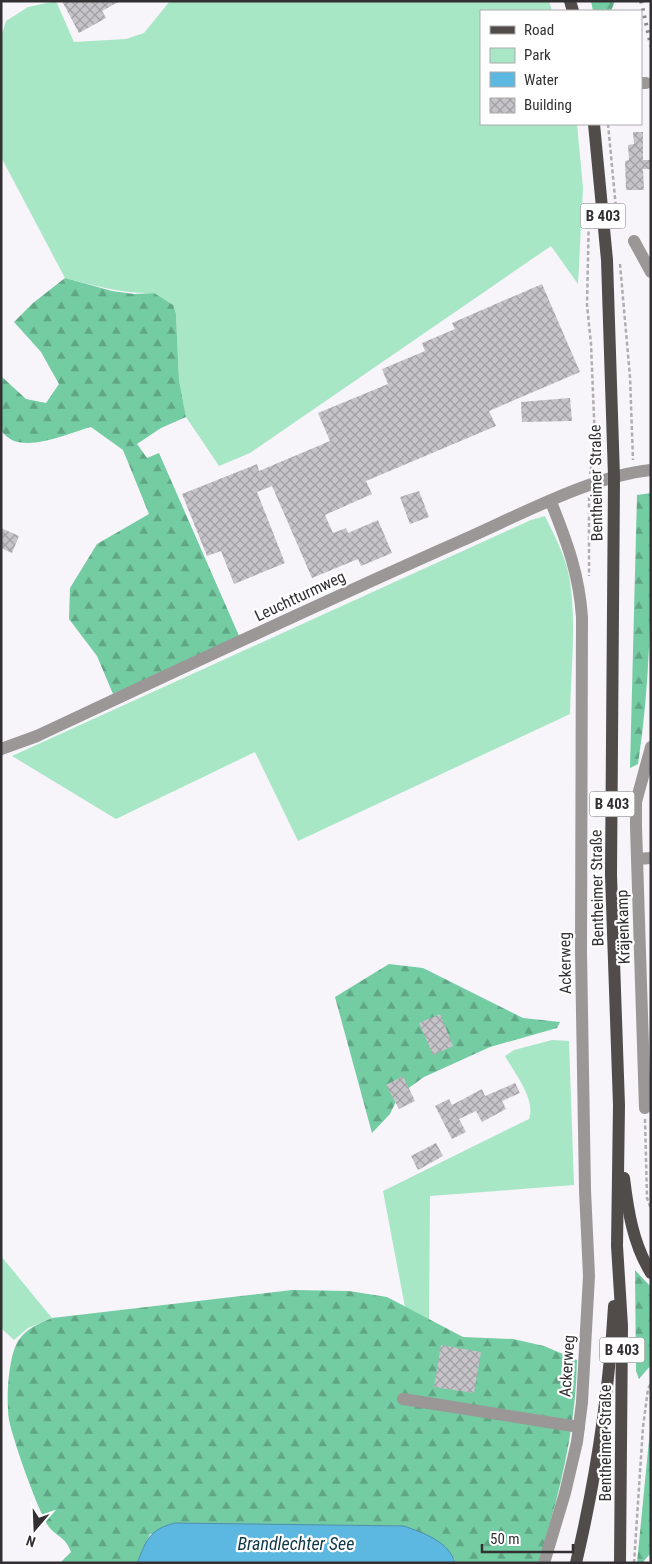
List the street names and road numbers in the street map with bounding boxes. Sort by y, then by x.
road number: B 403 [580,204,626,228]
street label: Bentheimer Straße [585,424,607,542]
street label: Leuchtturmweg [252,567,348,625]
road number: B 403 [590,792,634,816]
street label: Bentheimer Straße [586,829,608,947]
street label: Kräjenkamp [612,889,634,965]
street label: Ackerweg [555,932,575,994]
street label: Ackerweg [555,1334,579,1398]
road number: B 403 [600,1338,644,1362]
street label: Bentheimer Straße [596,1385,615,1501]

